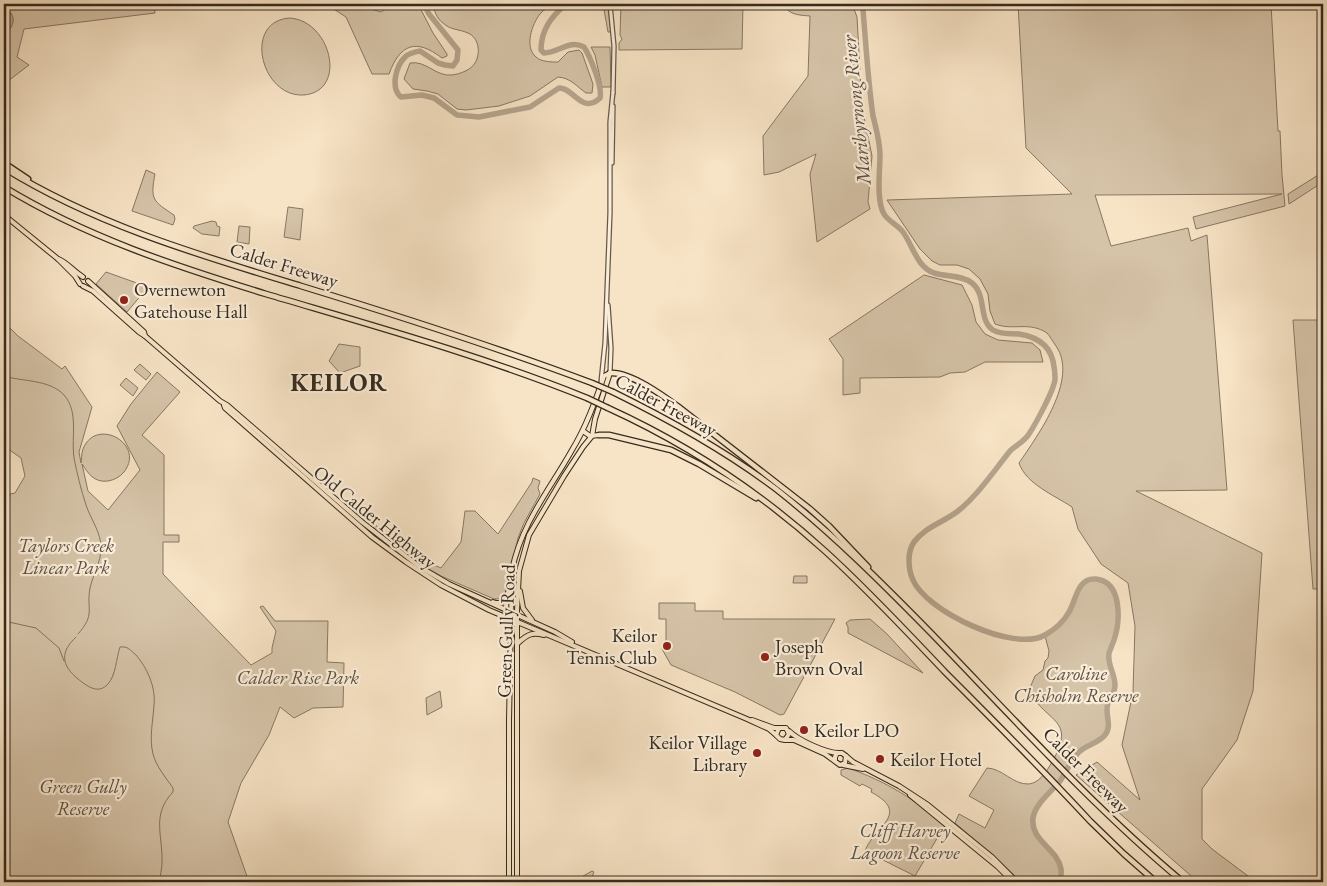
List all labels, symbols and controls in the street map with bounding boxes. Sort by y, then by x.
water label: Maribyrnong River [835,33,877,187]
street label: Calder Freeway [227,237,342,294]
place label: Overnewton Gatehouse Hall [134,277,248,324]
marker: Overnewton Gatehouse Hall [118,294,130,306]
district label: KEILOR [290,367,388,398]
street label: Calder Freeway [611,368,722,443]
street label: Old Calder Highway [308,460,442,575]
park label: Taylors Creek Linear Park [18,533,114,580]
street label: Green Gully Road [491,563,521,698]
place label: Keilor Tennis Club [566,623,658,670]
place label: Joseph Brown Oval [773,634,864,681]
marker: Keilor Tennis Club [661,640,673,652]
marker: Joseph Brown Oval [759,651,771,663]
park label: Caroline Chisholm Reserve [1014,661,1139,708]
park label: Calder Rise Park [237,665,360,690]
place label: Keilor LPO [814,718,899,743]
street label: Calder Freeway [1038,722,1135,819]
marker: Keilor LPO [798,724,810,736]
place label: Keilor Village Library [648,730,748,777]
marker: Keilor Village Library [751,747,763,759]
place label: Keilor Hotel [890,747,982,772]
marker: Keilor Hotel [874,753,886,765]
park label: Green Gully Reserve [39,774,127,821]
park label: Cliff Harvey Lagoon Reserve [849,818,960,865]

